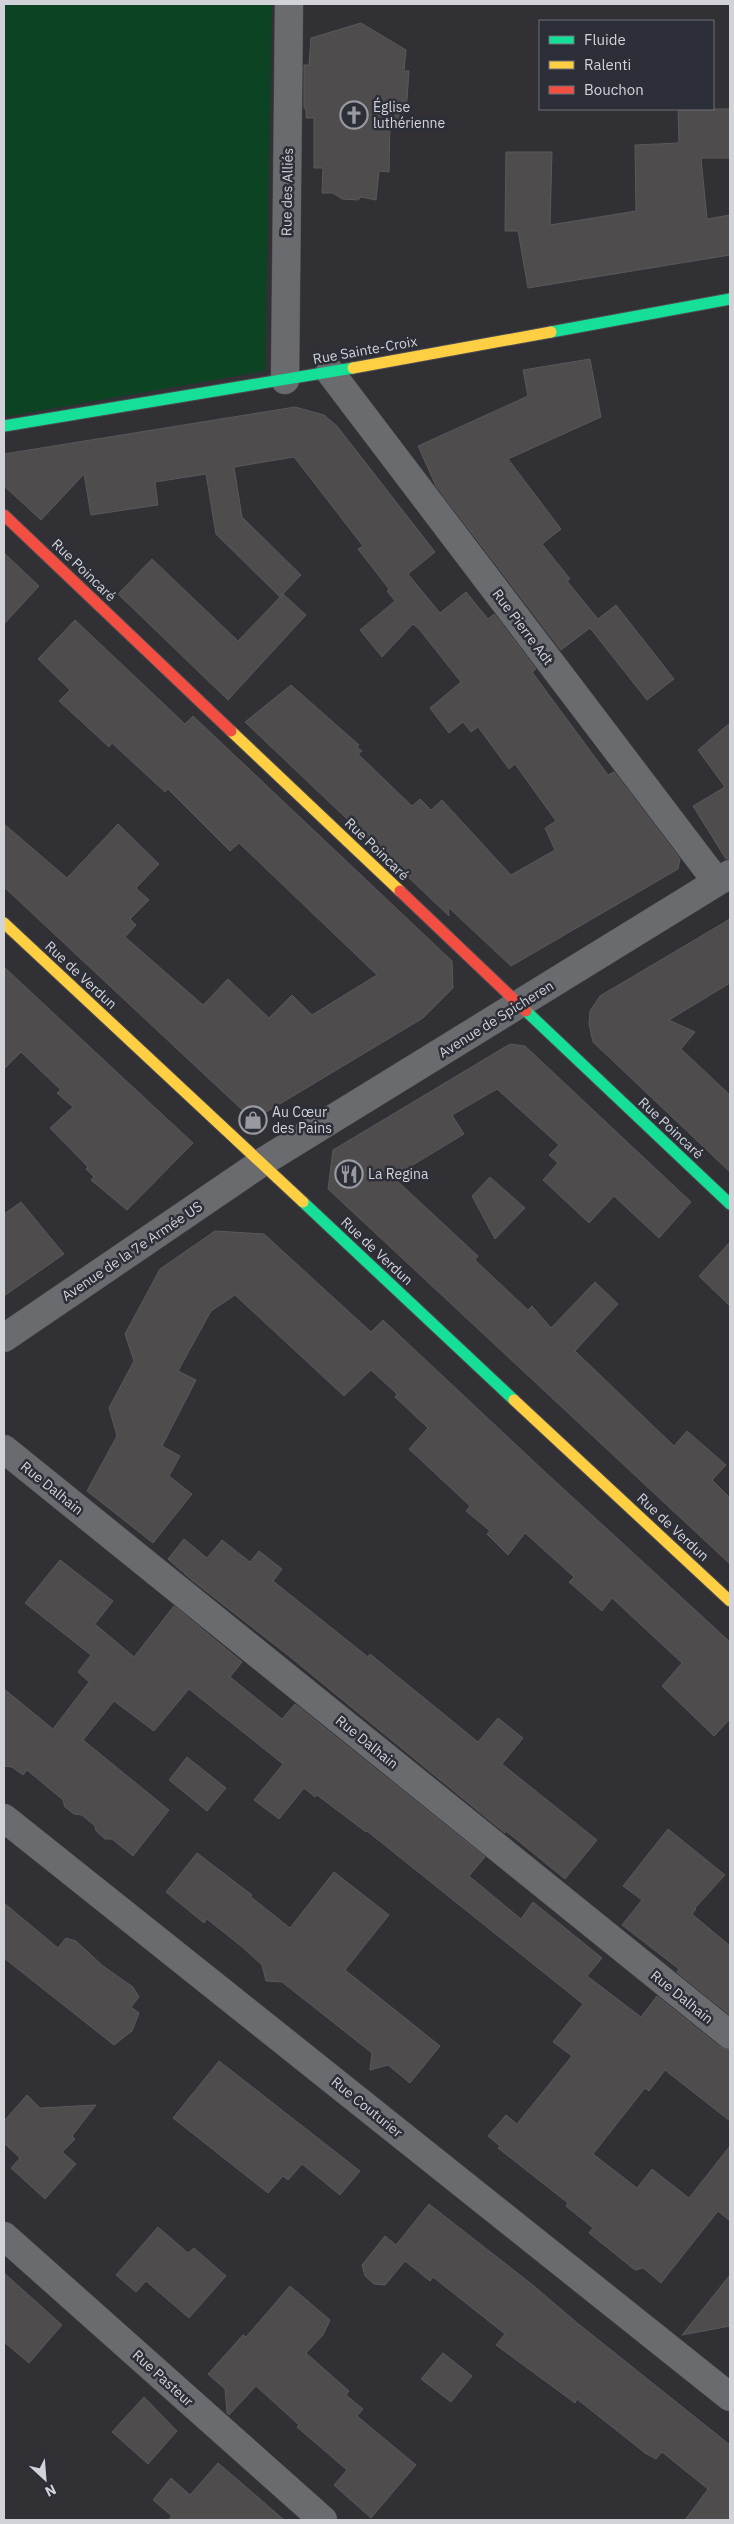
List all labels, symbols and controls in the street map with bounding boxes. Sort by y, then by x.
legend [539,20,714,110]
text: Fluide [584,30,626,49]
text: Ralenti [584,55,631,74]
text: Bouchon [584,80,644,99]
place label: Église luthérienne [373,97,446,132]
church icon: Église luthérienne [339,100,369,130]
street label: Rue des Alliés [277,147,297,236]
street label: Rue Sainte-Croix [311,332,419,368]
street label: Rue Poincaré [48,535,120,605]
street label: Rue Pierre Adt [488,585,558,669]
street label: Rue Poincaré [341,814,413,884]
street label: Rue de Verdun [41,937,121,1013]
street label: Avenue de Spicheren [435,976,557,1062]
street label: Rue Poincaré [635,1093,708,1163]
place label: Au Cœur des Pains [272,1103,332,1137]
shop icon: Au Cœur des Pains [238,1105,268,1135]
restaurant icon: La Regina [334,1159,364,1189]
place label: La Regina [368,1165,429,1183]
street label: Avenue de la 7e Armée US [58,1197,206,1305]
street label: Rue de Verdun [337,1213,417,1289]
street label: Rue Dalhain [17,1457,87,1519]
street label: Rue de Verdun [633,1489,713,1565]
street label: Rue Dalhain [332,1711,402,1773]
street label: Rue Dalhain [647,1966,717,2028]
street label: Rue Couturier [328,2073,406,2141]
street label: Rue Pasteur [129,2346,197,2410]
north arrow [20,2454,70,2504]
text: N [42,2480,59,2501]

